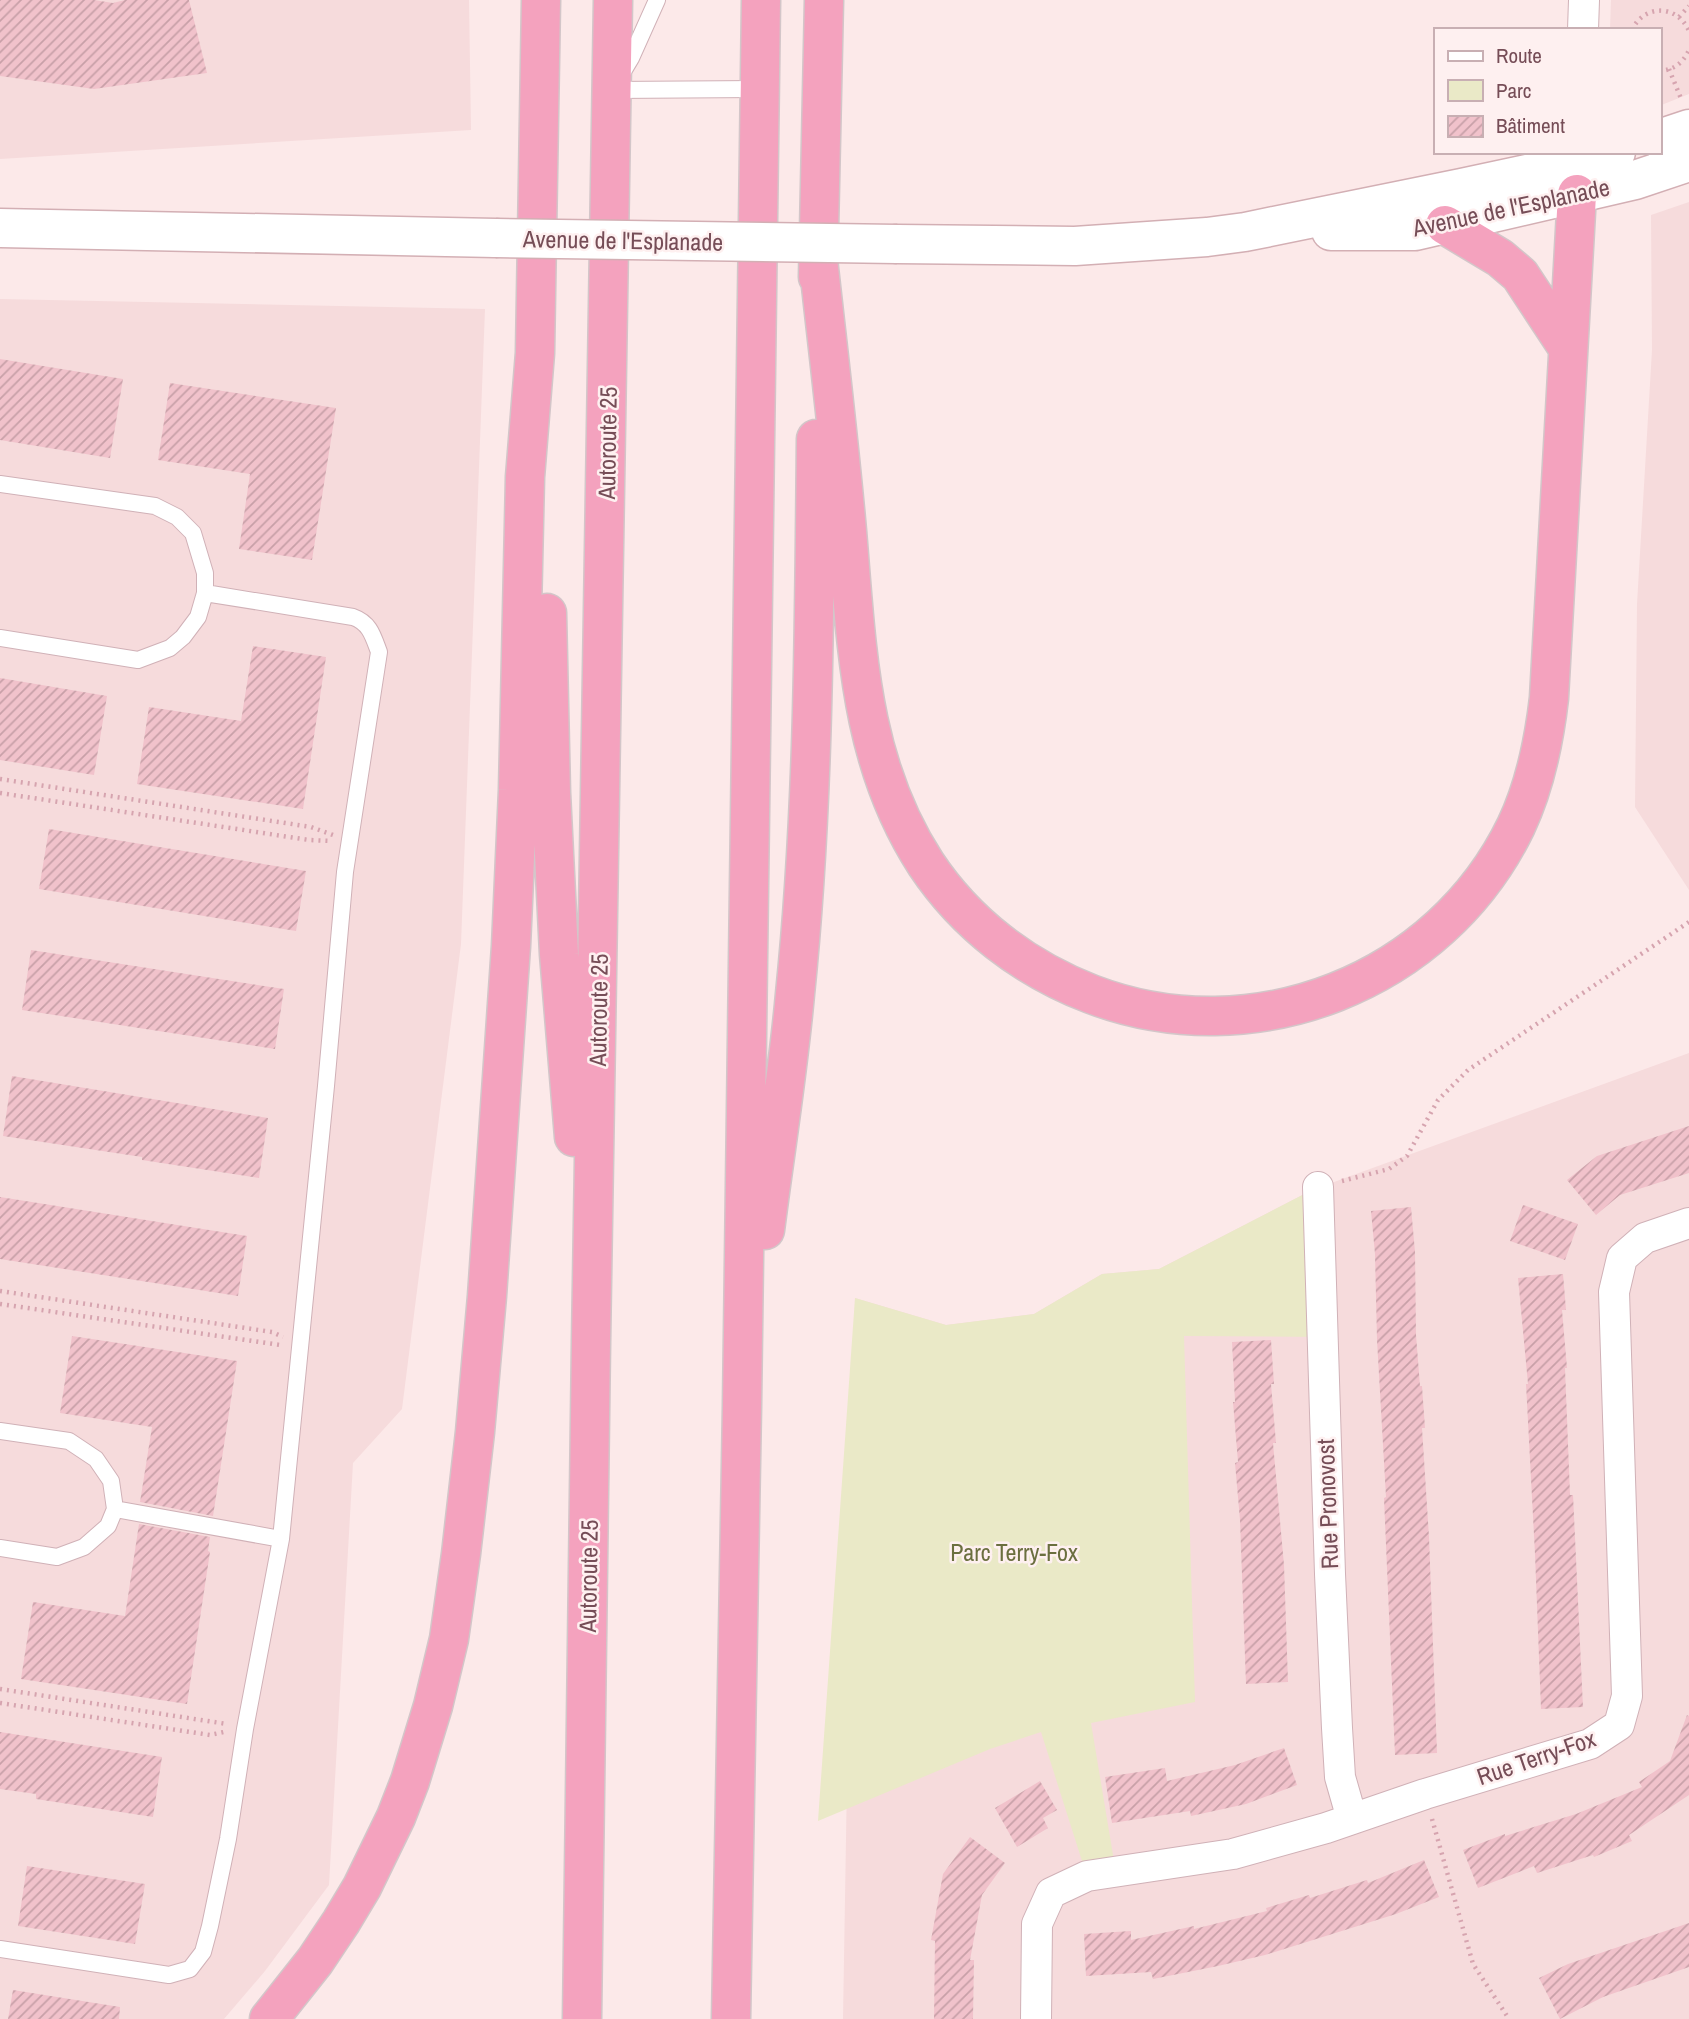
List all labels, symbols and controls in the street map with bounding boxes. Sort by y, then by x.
legend [1434,28,1661,154]
text: Route [1496,41,1542,70]
text: Parc [1496,76,1531,105]
text: Bâtiment [1496,111,1565,140]
street label: Avenue de l'Esplanade [1409,171,1612,244]
street label: Avenue de l'Esplanade [522,222,723,258]
street label: Autoroute 25 [590,386,624,501]
street label: Autoroute 25 [581,953,615,1068]
street label: Rue Pronovost [1309,1438,1345,1570]
street label: Autoroute 25 [571,1519,605,1634]
park label: Parc Terry-Fox [950,1536,1078,1568]
street label: Rue Terry-Fox [1472,1722,1600,1792]

